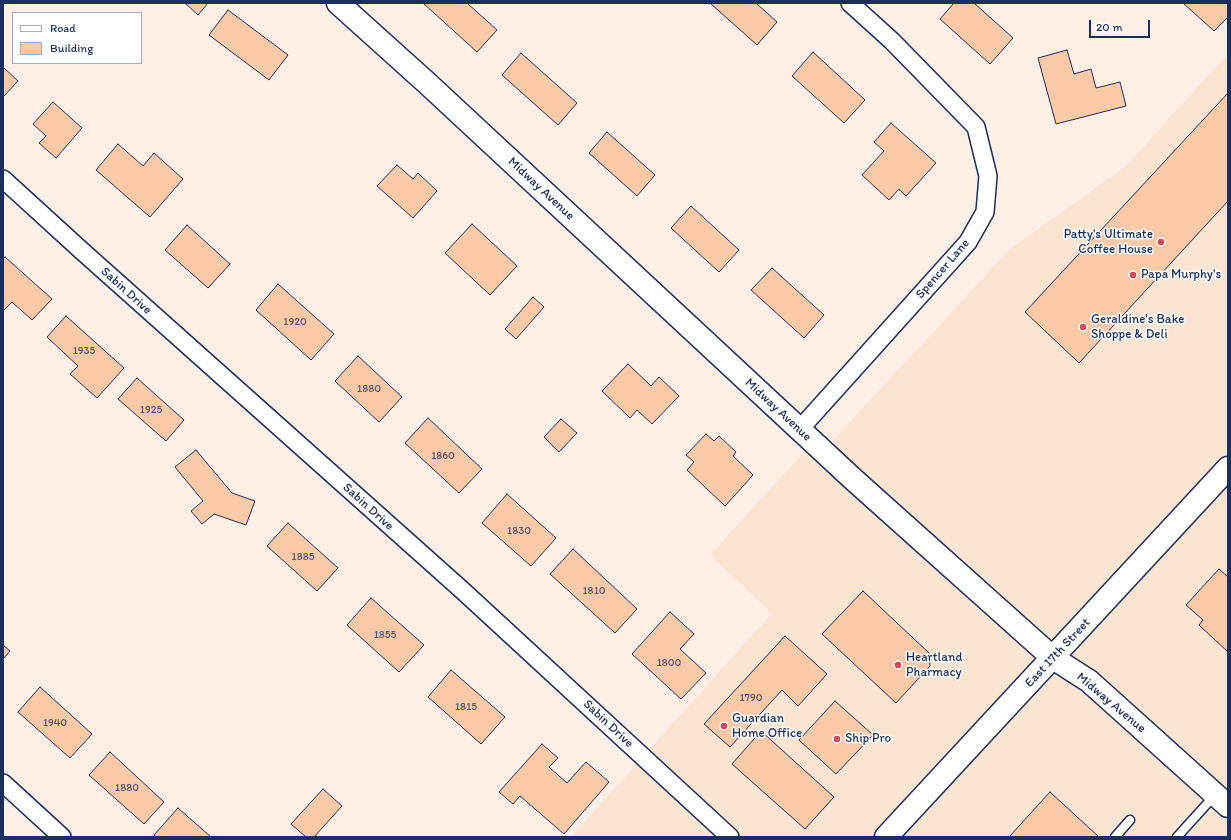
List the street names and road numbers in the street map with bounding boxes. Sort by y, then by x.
street label: Midway Avenue [504,154,578,224]
street label: Spencer Lane [913,236,973,302]
street label: Sabin Drive [97,264,155,318]
street label: Midway Avenue [741,375,815,445]
street label: Sabin Drive [339,480,397,534]
street label: East 17th Street [1022,615,1094,691]
street label: Midway Avenue [1073,669,1149,737]
street label: Sabin Drive [580,697,636,751]

